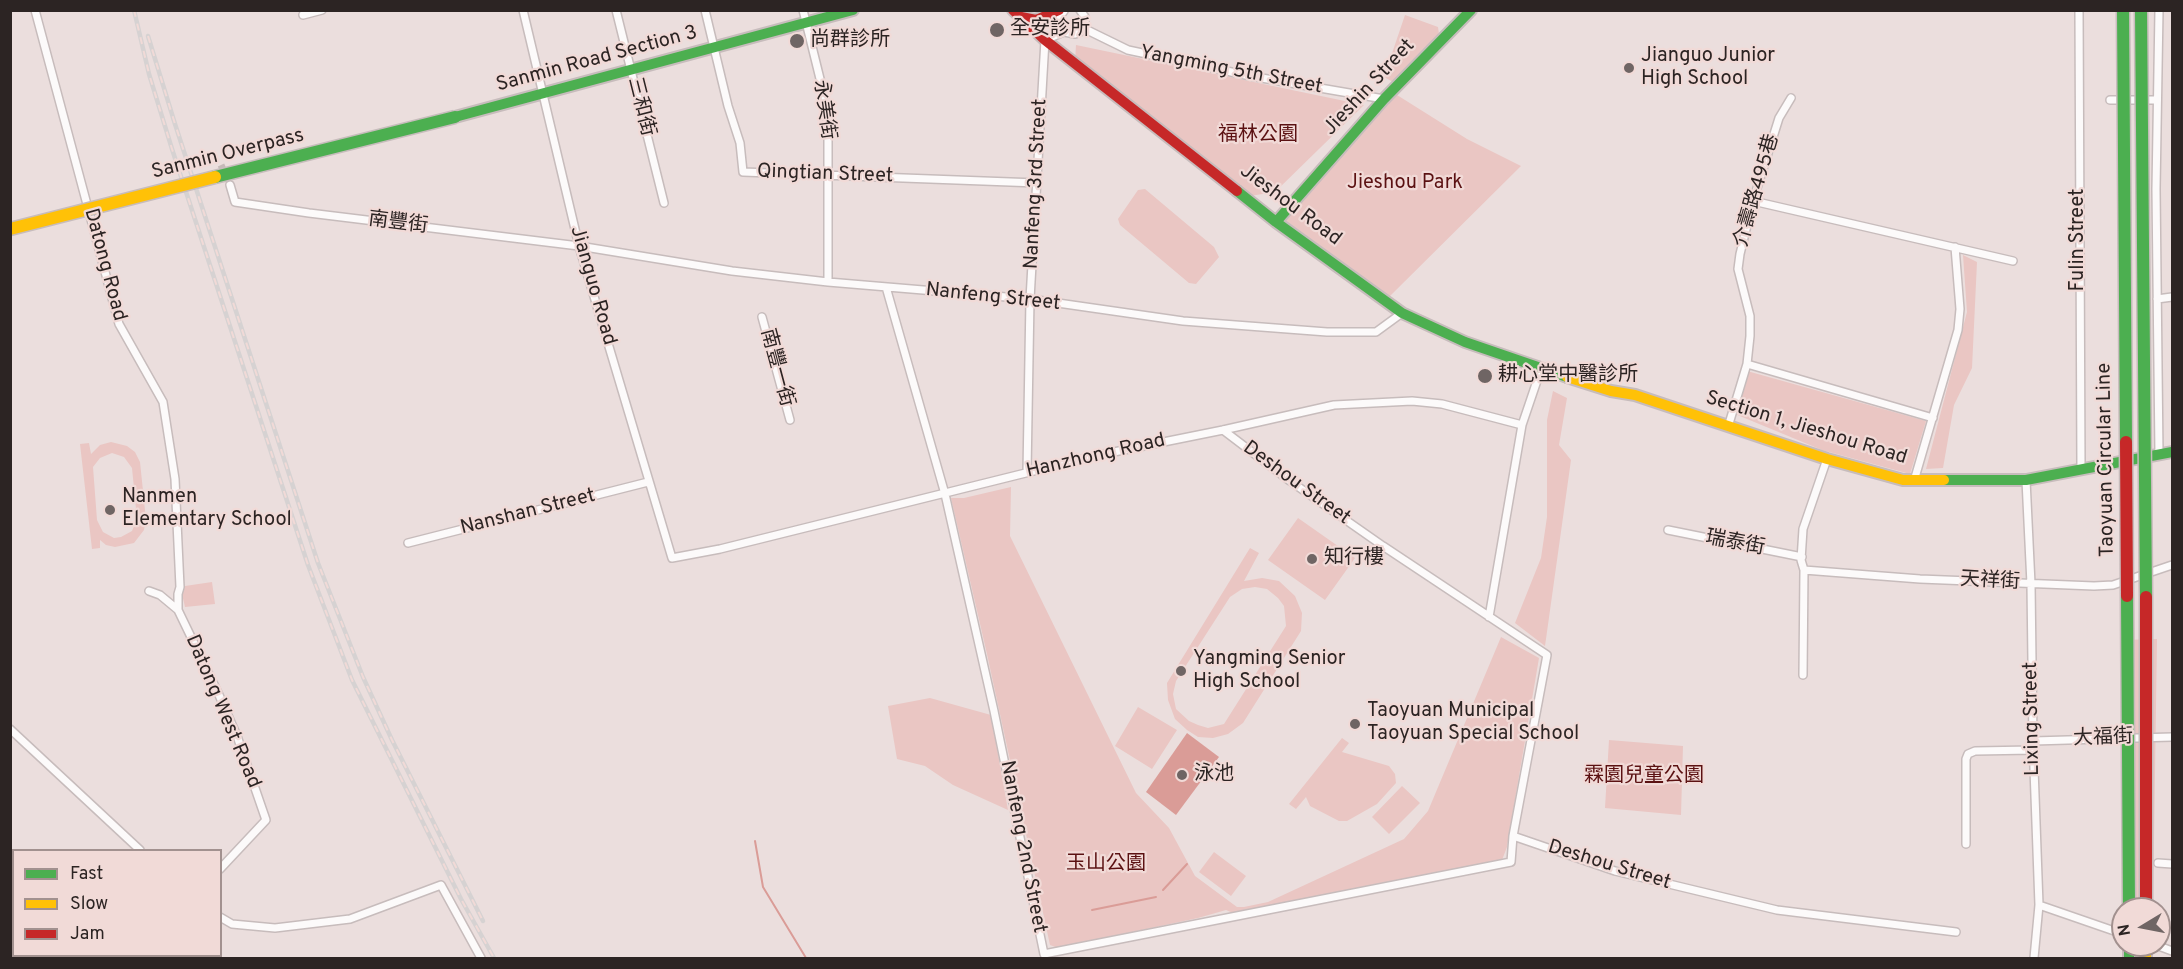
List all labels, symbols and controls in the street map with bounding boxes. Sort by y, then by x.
place label: 全安診所 [1010,18,1090,42]
marker: 全安診所 [988,21,1006,39]
street label: Sanmin Road Section 3 [494,22,700,98]
place label: 尚群診所 [810,29,890,53]
marker: 尚群診所 [788,32,806,50]
street label: Jieshin Street [1319,35,1421,141]
street label: Yangming 5th Street [1138,42,1324,100]
place label: Jianguo Junior High School [1641,45,1775,92]
marker: Jianguo Junior High School [1622,61,1636,75]
street label: 三和街 [621,75,659,139]
street label: 永美街 [807,79,839,141]
street label: Nanfeng 3rd Street [1021,98,1053,270]
street label: Sanmin Overpass [149,124,307,186]
park label: 福林公園 [1218,124,1298,148]
street label: 介壽路495巷 [1730,132,1786,250]
street label: Jieshou Road [1234,160,1346,252]
street label: Qingtian Street [756,161,894,189]
park label: Jieshou Park [1347,172,1463,196]
street label: Fulin Street [2067,188,2091,292]
street label: Datong Road [77,206,131,324]
street label: 南豐街 [367,208,429,240]
street label: Jianguo Road [564,224,620,348]
street label: Nanfeng Street [924,279,1062,317]
street label: 南豐一街 [754,326,798,410]
street label: Taoyuan Circular Line [2093,363,2121,557]
place label: 耕心堂中醫診所 [1498,364,1638,388]
marker: 耕心堂中醫診所 [1476,367,1494,385]
street label: Section 1, Jieshou Road [1702,387,1910,471]
street label: Hanzhong Road [1024,429,1168,485]
street label: Deshou Street [1238,437,1354,531]
street label: Nanshan Street [458,485,598,541]
place label: Nanmen Elementary School [122,486,292,533]
marker: Nanmen Elementary School [103,503,117,517]
street label: 瑞泰街 [1703,526,1767,562]
place label: 知行樓 [1324,547,1384,571]
marker: 知行樓 [1305,552,1319,566]
street label: 天祥街 [1959,568,2021,596]
street label: Datong West Road [179,632,265,792]
place label: Yangming Senior High School [1193,648,1345,695]
street label: Lixing Street [2020,662,2046,776]
marker: Yangming Senior High School [1174,664,1188,678]
place label: Taoyuan Municipal Taoyuan Special School [1367,700,1579,747]
marker: Taoyuan Municipal Taoyuan Special School [1348,717,1362,731]
street label: 大福街 [2073,726,2133,752]
street label: Nanfeng 2nd Street [994,759,1050,935]
place label: 泳池 [1194,763,1234,787]
park label: 霖園兒童公園 [1584,765,1704,789]
marker: 泳池 [1175,768,1189,782]
street label: Deshou Street [1545,836,1673,896]
legend [12,849,222,957]
park label: 玉山公園 [1066,853,1146,877]
text: Fast [70,863,103,886]
text: Slow [70,893,108,916]
north arrow [2111,897,2171,957]
text: N [2114,922,2136,937]
text: Jam [70,923,105,946]

